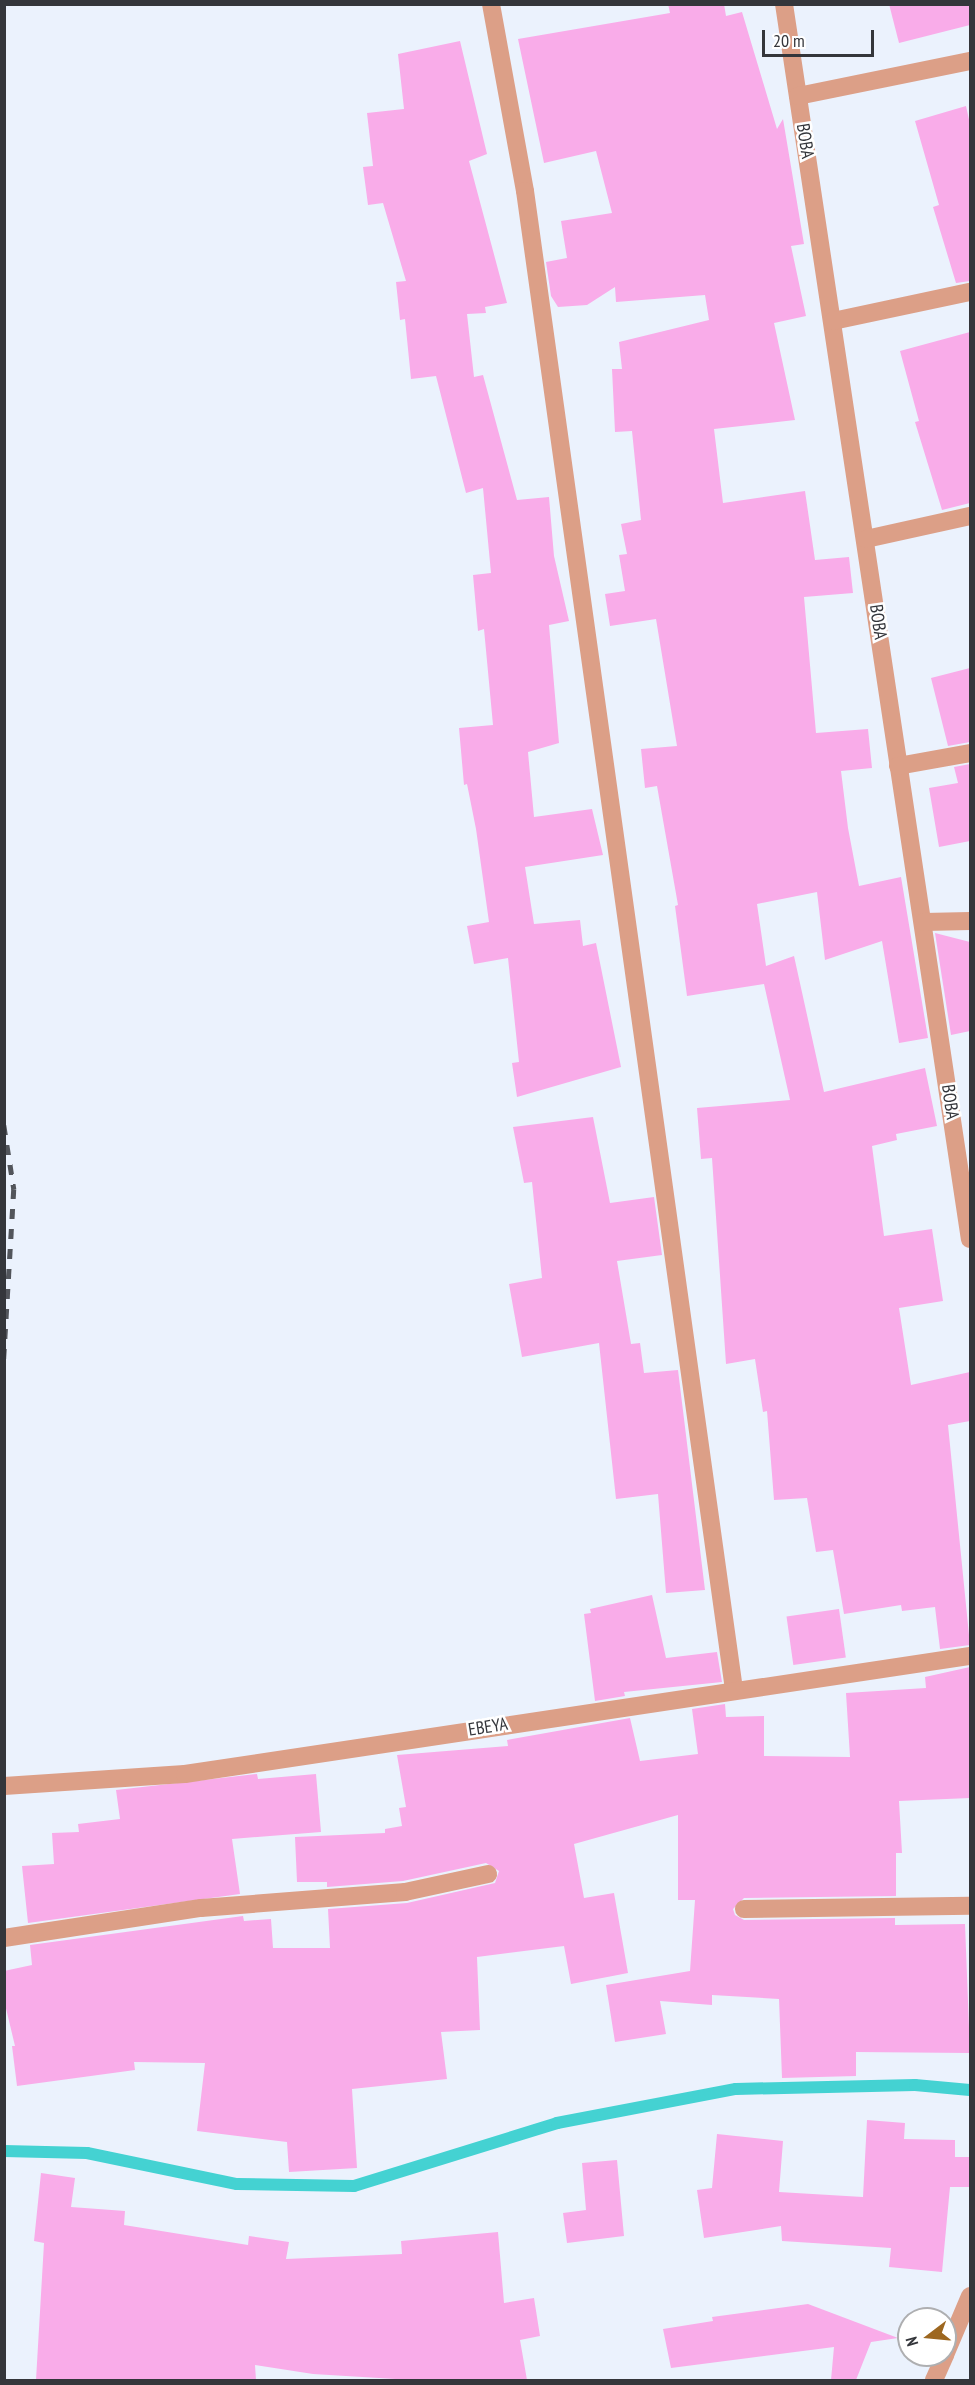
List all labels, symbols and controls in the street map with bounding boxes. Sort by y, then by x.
scale bar [765,18,878,56]
text: 20 m [773,29,805,52]
street label: BOBA [792,122,818,160]
street label: BOBA [865,603,891,641]
street label: BOBA [937,1083,963,1121]
street label: EBEYA [467,1713,509,1741]
north arrow [897,2307,957,2367]
text: N [901,2335,922,2348]

